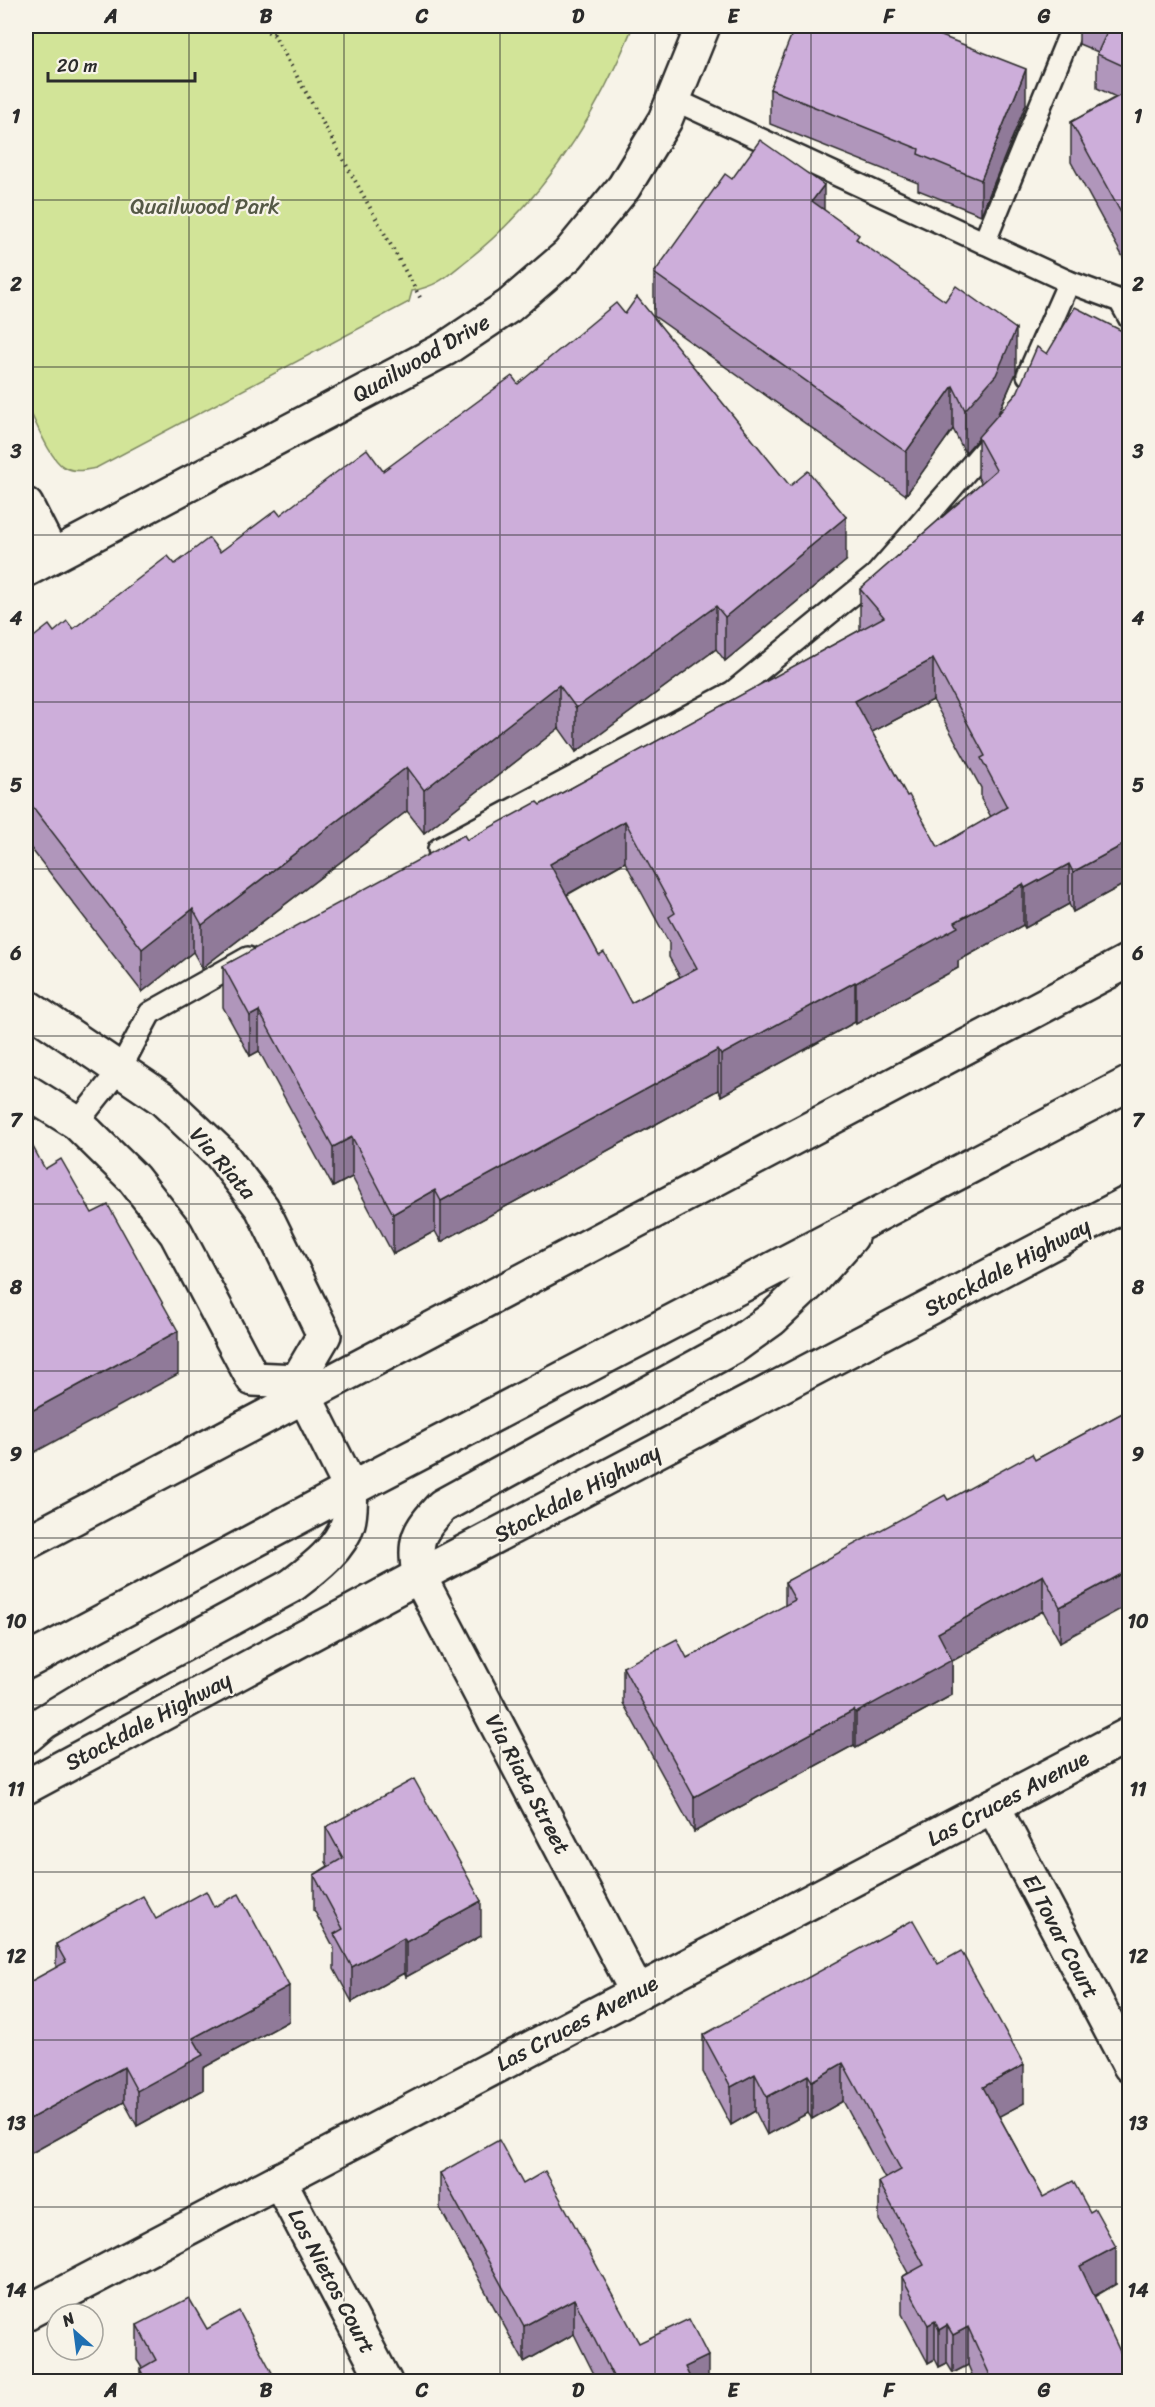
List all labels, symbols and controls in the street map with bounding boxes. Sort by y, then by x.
text: A [103,0,118,34]
text: B [260,0,273,34]
text: C [415,0,429,34]
text: D [572,0,585,34]
text: E [727,0,740,34]
text: F [883,0,896,34]
text: G [1037,0,1051,34]
scale bar [48,45,195,83]
text: 20 m [57,50,97,82]
text: 1 [12,99,21,134]
text: 1 [1134,99,1143,134]
park label: Quailwood Park [130,187,280,226]
text: 2 [9,267,22,302]
text: 2 [1131,267,1144,302]
street label: Quailwood Drive [345,303,497,413]
text: 3 [10,434,22,469]
text: 3 [1132,434,1144,469]
text: 4 [9,601,23,636]
text: 4 [1131,601,1145,636]
text: 5 [10,768,22,803]
text: 5 [1132,768,1144,803]
text: 6 [9,936,22,971]
text: 6 [1131,936,1144,971]
text: 7 [10,1103,23,1138]
text: 7 [1132,1103,1145,1138]
street label: Via Riata [180,1117,267,1209]
street label: Stockdale Highway [916,1206,1098,1327]
text: 8 [9,1270,23,1305]
text: 8 [1131,1270,1145,1305]
street label: Stockdale Highway [486,1432,668,1553]
text: 9 [10,1437,22,1472]
text: 9 [1132,1437,1144,1472]
text: 10 [5,1604,27,1639]
text: 10 [1127,1604,1149,1639]
street label: Stockdale Highway [57,1660,239,1781]
street label: Via Riata Street [474,1707,582,1862]
street label: Las Cruces Avenue [920,1739,1097,1857]
text: 11 [7,1772,25,1807]
text: 11 [1129,1772,1147,1807]
street label: El Tovar Court [1012,1867,1110,2006]
text: 12 [6,1939,27,1974]
text: 12 [1128,1939,1149,1974]
street label: Las Cruces Avenue [489,1964,666,2082]
text: 13 [6,2106,26,2141]
text: 13 [1128,2106,1148,2141]
street label: Los Nietos Court [277,2201,387,2361]
text: 14 [5,2273,27,2308]
text: 14 [1127,2273,1149,2308]
north arrow [45,2302,105,2362]
text: N [56,2303,81,2335]
text: A [103,2373,118,2407]
text: B [260,2373,273,2407]
text: C [415,2373,429,2407]
text: D [572,2373,585,2407]
text: E [727,2373,740,2407]
text: F [883,2373,896,2407]
text: G [1037,2373,1051,2407]

